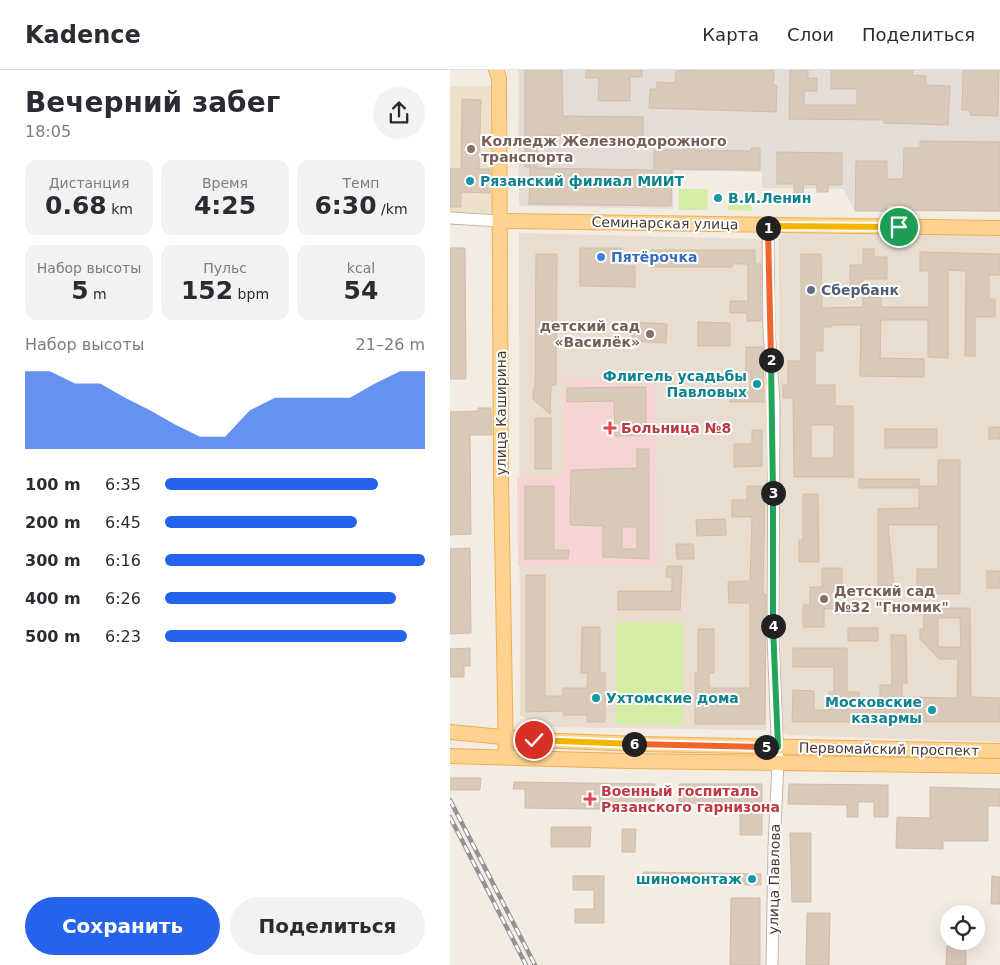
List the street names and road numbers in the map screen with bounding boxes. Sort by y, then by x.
street label: Семинарская улица [592,214,738,232]
street label: улица Каширина [493,350,509,476]
street label: Первомайский проспект [799,739,979,759]
street label: улица Павлова [765,824,783,934]

